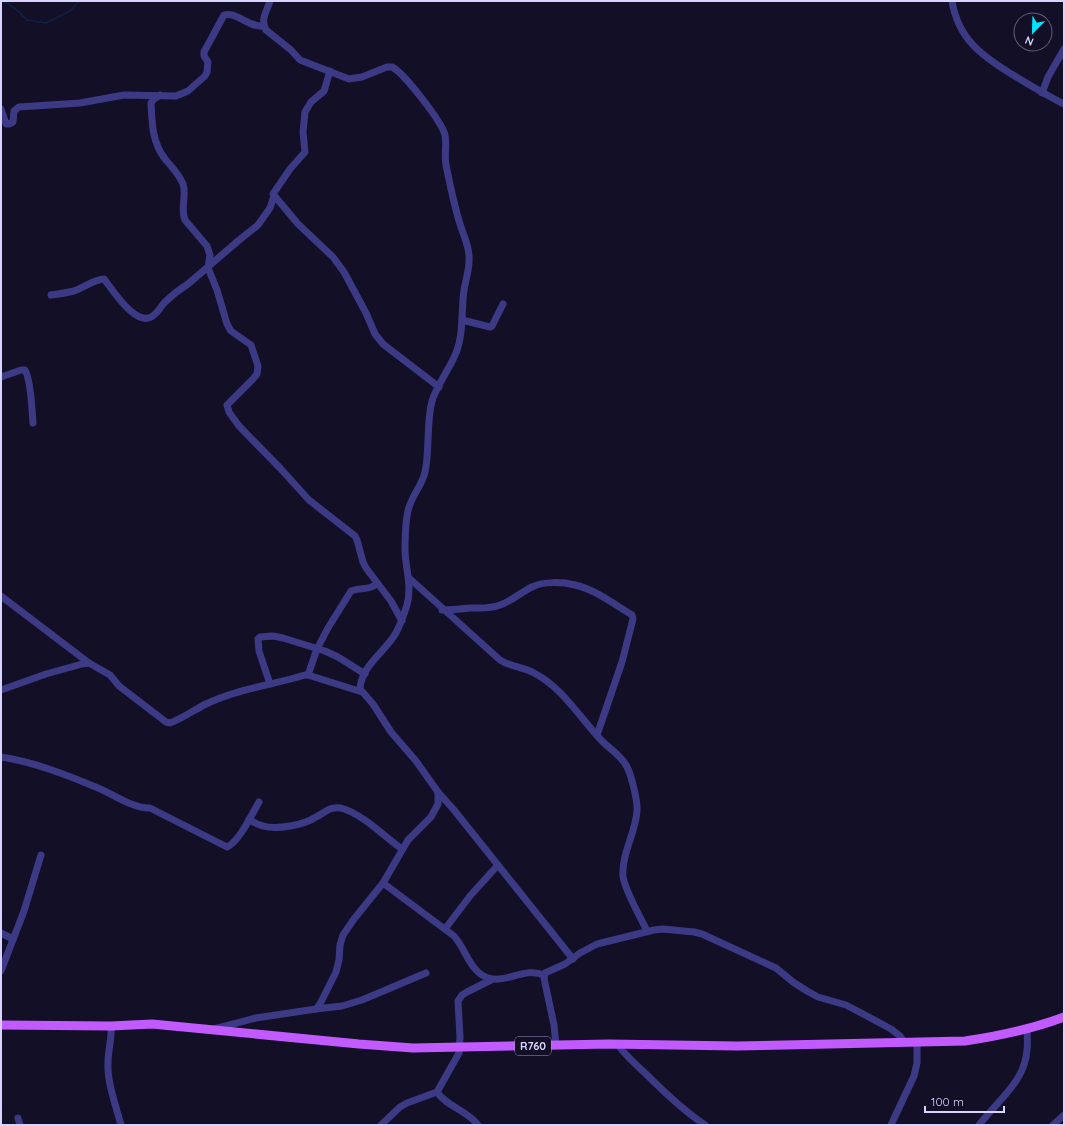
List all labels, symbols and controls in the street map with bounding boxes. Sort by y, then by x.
north arrow [1013,12,1053,52]
text: N [1023,33,1036,49]
road number: R760 [515,1037,551,1055]
scale bar [925,1088,1004,1114]
text: 100 m [931,1094,964,1109]

